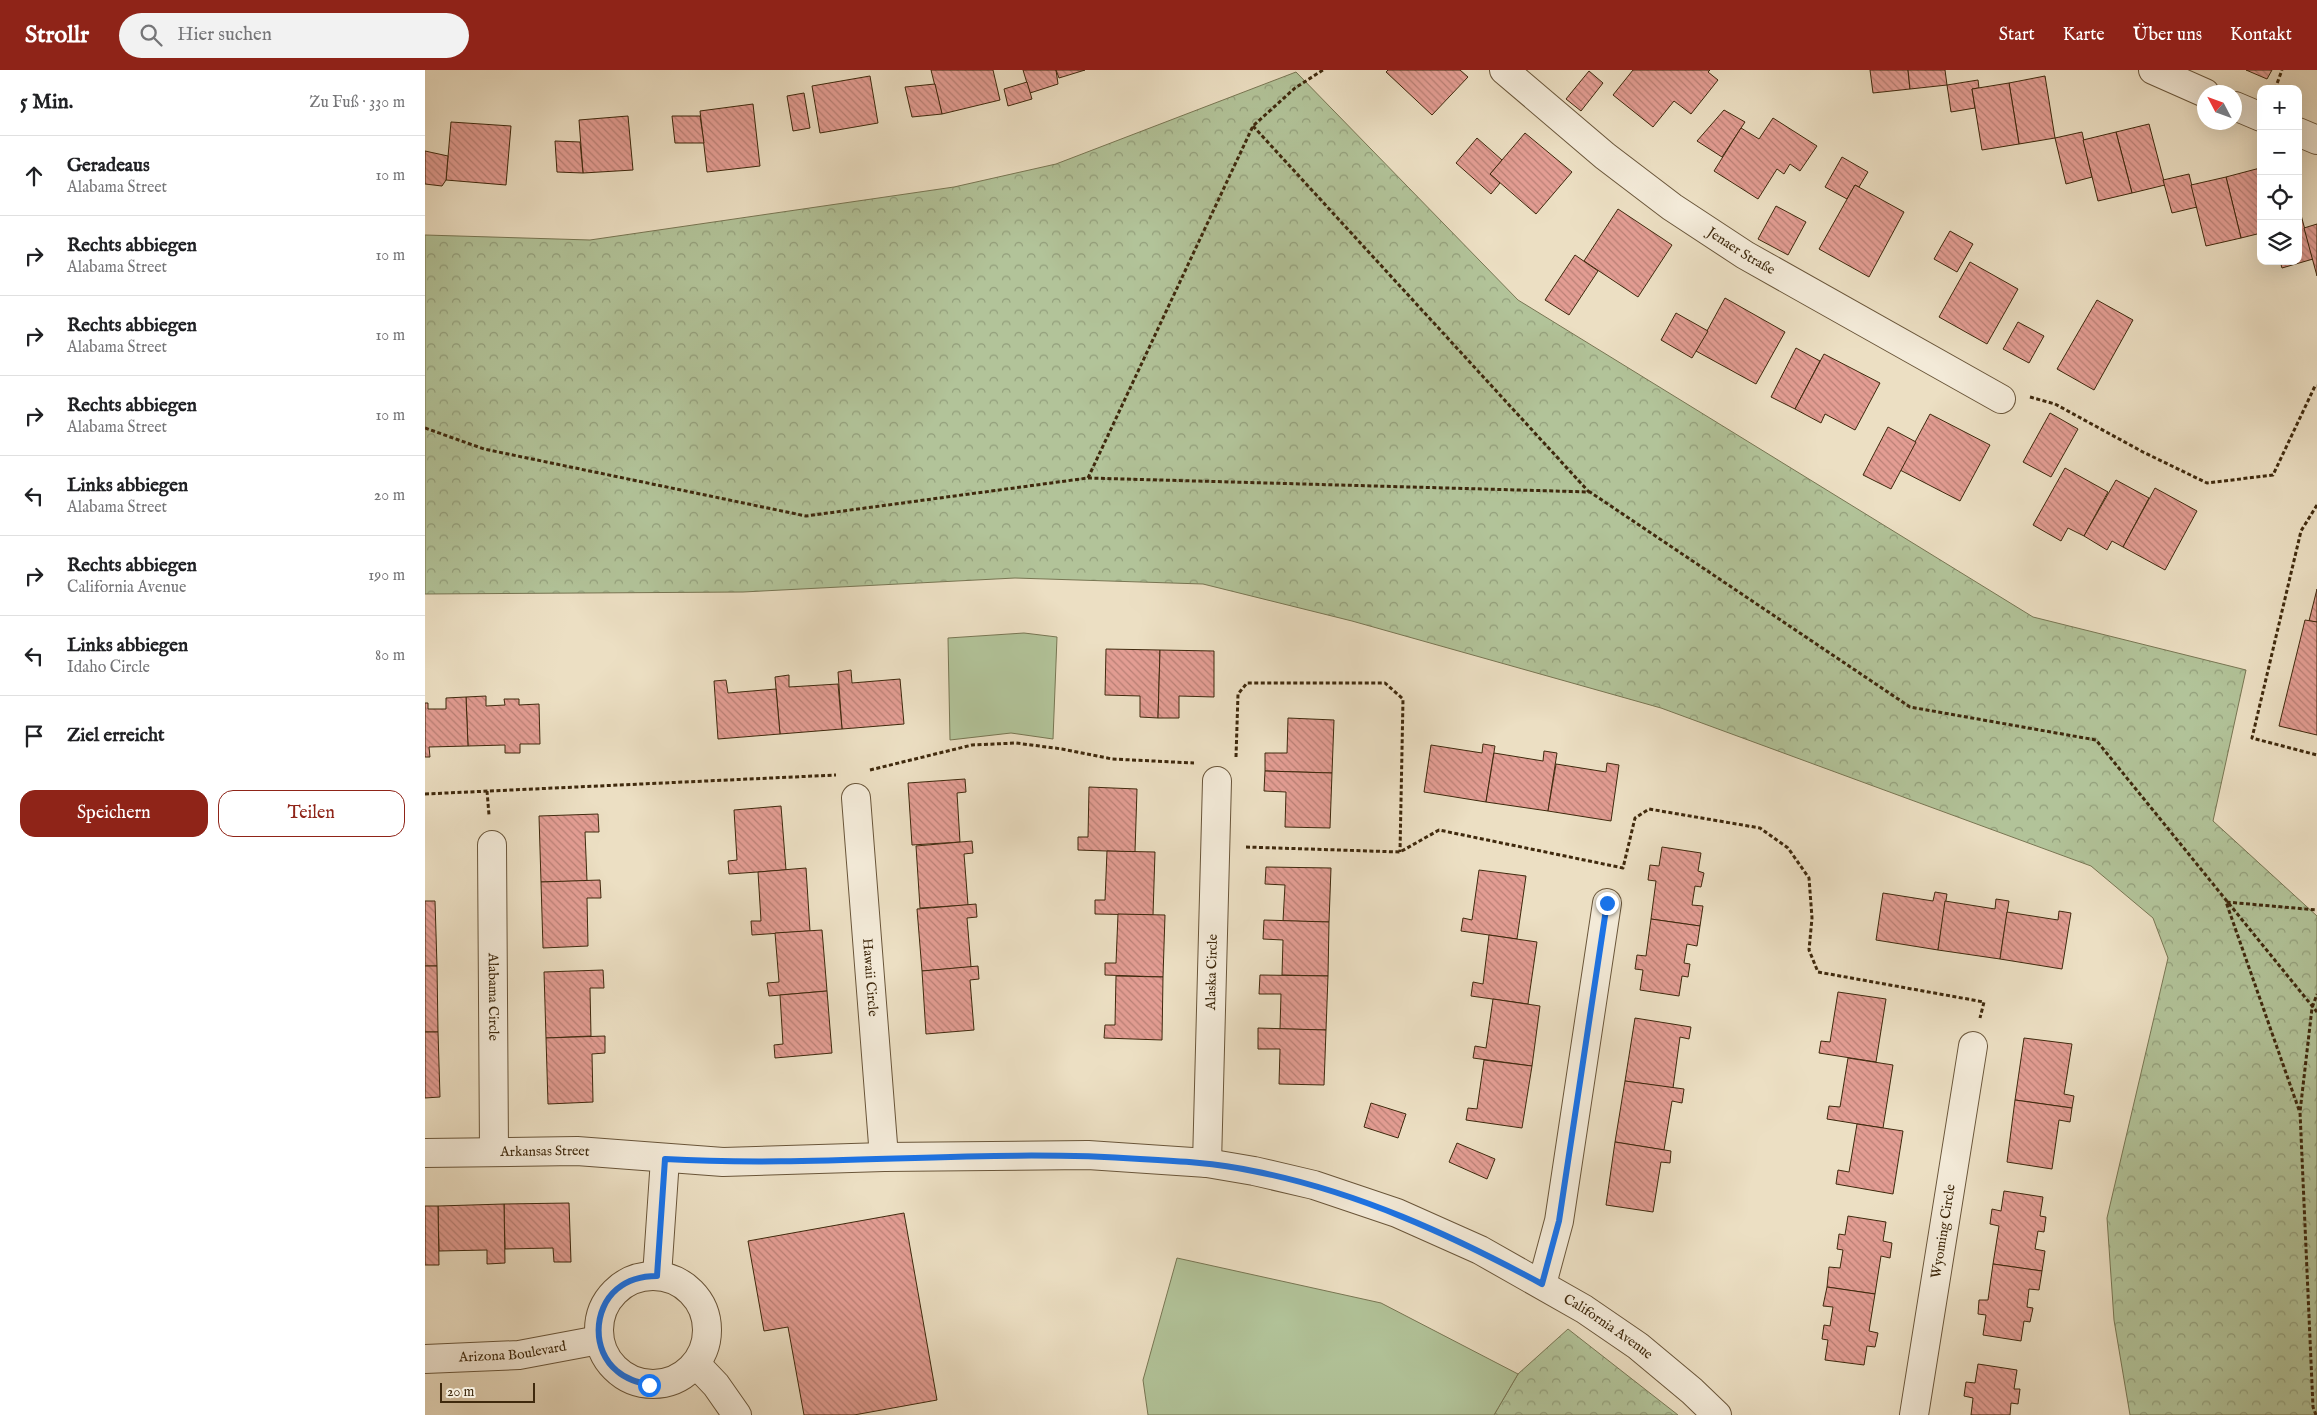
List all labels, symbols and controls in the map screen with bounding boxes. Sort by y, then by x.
search box [119,13,469,58]
text: Strollr [25,20,89,51]
icon: search [137,21,165,49]
text: Hier suchen [177,23,272,47]
text: Start [1999,24,2035,47]
text: Karte [2063,24,2105,47]
text: Über uns [2133,24,2202,47]
text: Kontakt [2230,24,2292,47]
north arrow [2197,85,2242,130]
map controls [2257,85,2302,265]
button: + [2257,85,2302,130]
text: 5 Min. [20,89,73,116]
text: Zu Fuß · 330 m [309,93,405,113]
button: − [2257,130,2302,175]
text: Geradeaus [67,154,150,178]
icon: ahead [20,162,48,190]
text: 10 m [375,166,405,186]
button: locate [2257,175,2302,220]
text: Alabama Street [67,178,167,198]
button: layers [2257,220,2302,265]
street label: Jenaer Straße [1702,222,1779,279]
text: Rechts abbiegen [67,234,197,258]
icon: right [20,242,48,270]
text: 10 m [375,246,405,266]
text: Alabama Street [67,258,167,278]
text: Rechts abbiegen [67,314,197,338]
icon: right [20,322,48,350]
text: 10 m [375,326,405,346]
text: Alabama Street [67,338,167,358]
text: Rechts abbiegen [67,394,197,418]
icon: right [20,402,48,430]
text: 10 m [375,406,405,426]
text: Alabama Street [67,418,167,438]
text: Links abbiegen [67,474,188,498]
icon: left [20,482,48,510]
text: 20 m [374,486,405,506]
text: Alabama Street [67,498,167,518]
text: Rechts abbiegen [67,554,197,578]
icon: right [20,562,48,590]
text: 190 m [368,566,405,586]
text: California Avenue [67,578,186,598]
text: Links abbiegen [67,634,188,658]
icon: left [20,642,48,670]
text: 80 m [375,646,405,666]
text: Idaho Circle [67,658,150,678]
icon: arrive [20,722,48,750]
text: Ziel erreicht [67,724,165,748]
button: Speichern [20,790,208,837]
button: Teilen [218,790,405,837]
route end [1596,892,1619,915]
street label: Alaska Circle [1202,933,1222,1011]
street label: Hawaii Circle [858,937,882,1018]
street label: Alabama Circle [484,952,502,1042]
street label: Arkansas Street [499,1142,591,1161]
street label: Wyoming Circle [1927,1182,1960,1280]
street label: California Avenue [1560,1290,1657,1364]
street label: Arizona Boulevard [458,1337,568,1367]
route start [638,1374,661,1397]
scale bar [440,1380,535,1403]
text: 20 m [447,1383,474,1401]

